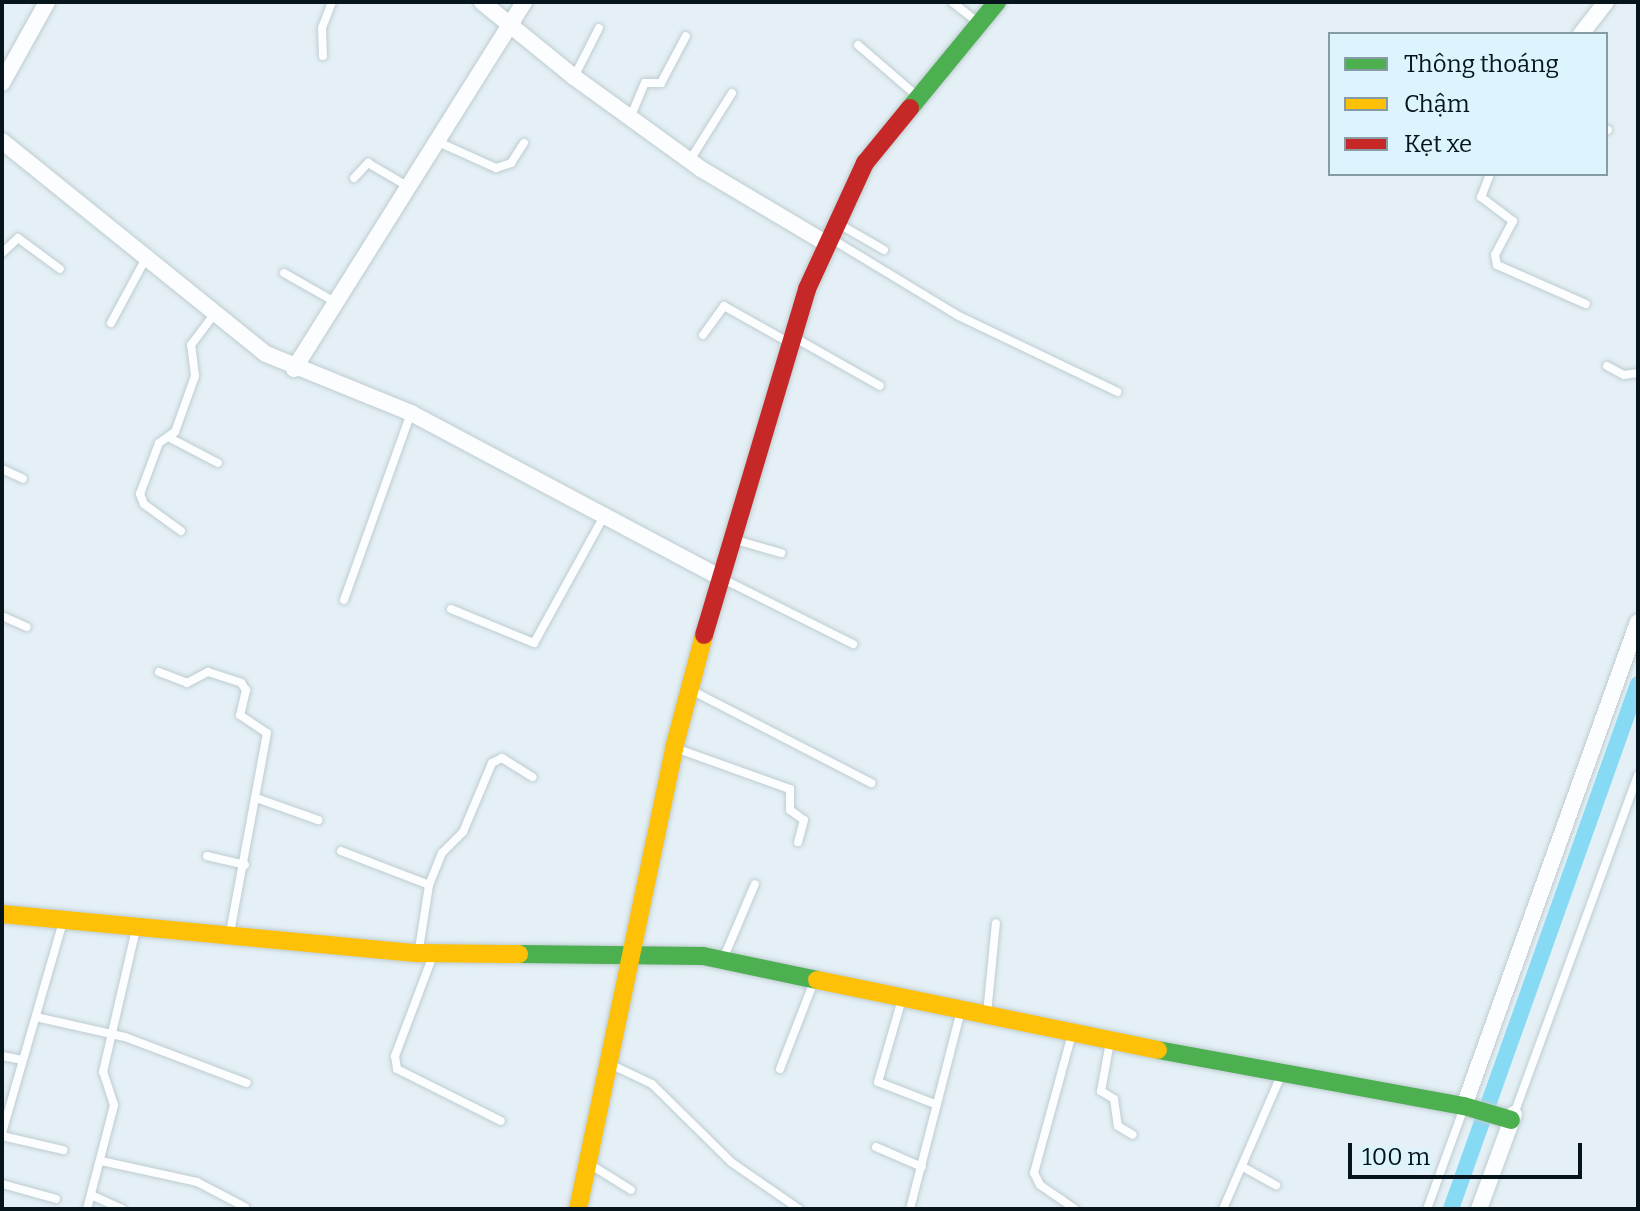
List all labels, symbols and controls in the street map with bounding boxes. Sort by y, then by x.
legend [1328,32,1608,176]
text: Thông thoáng [1404,50,1559,78]
text: Chậm [1404,90,1470,118]
text: Kẹt xe [1404,130,1472,158]
scale bar [1352,1127,1586,1177]
text: 100 m [1362,1143,1430,1171]

